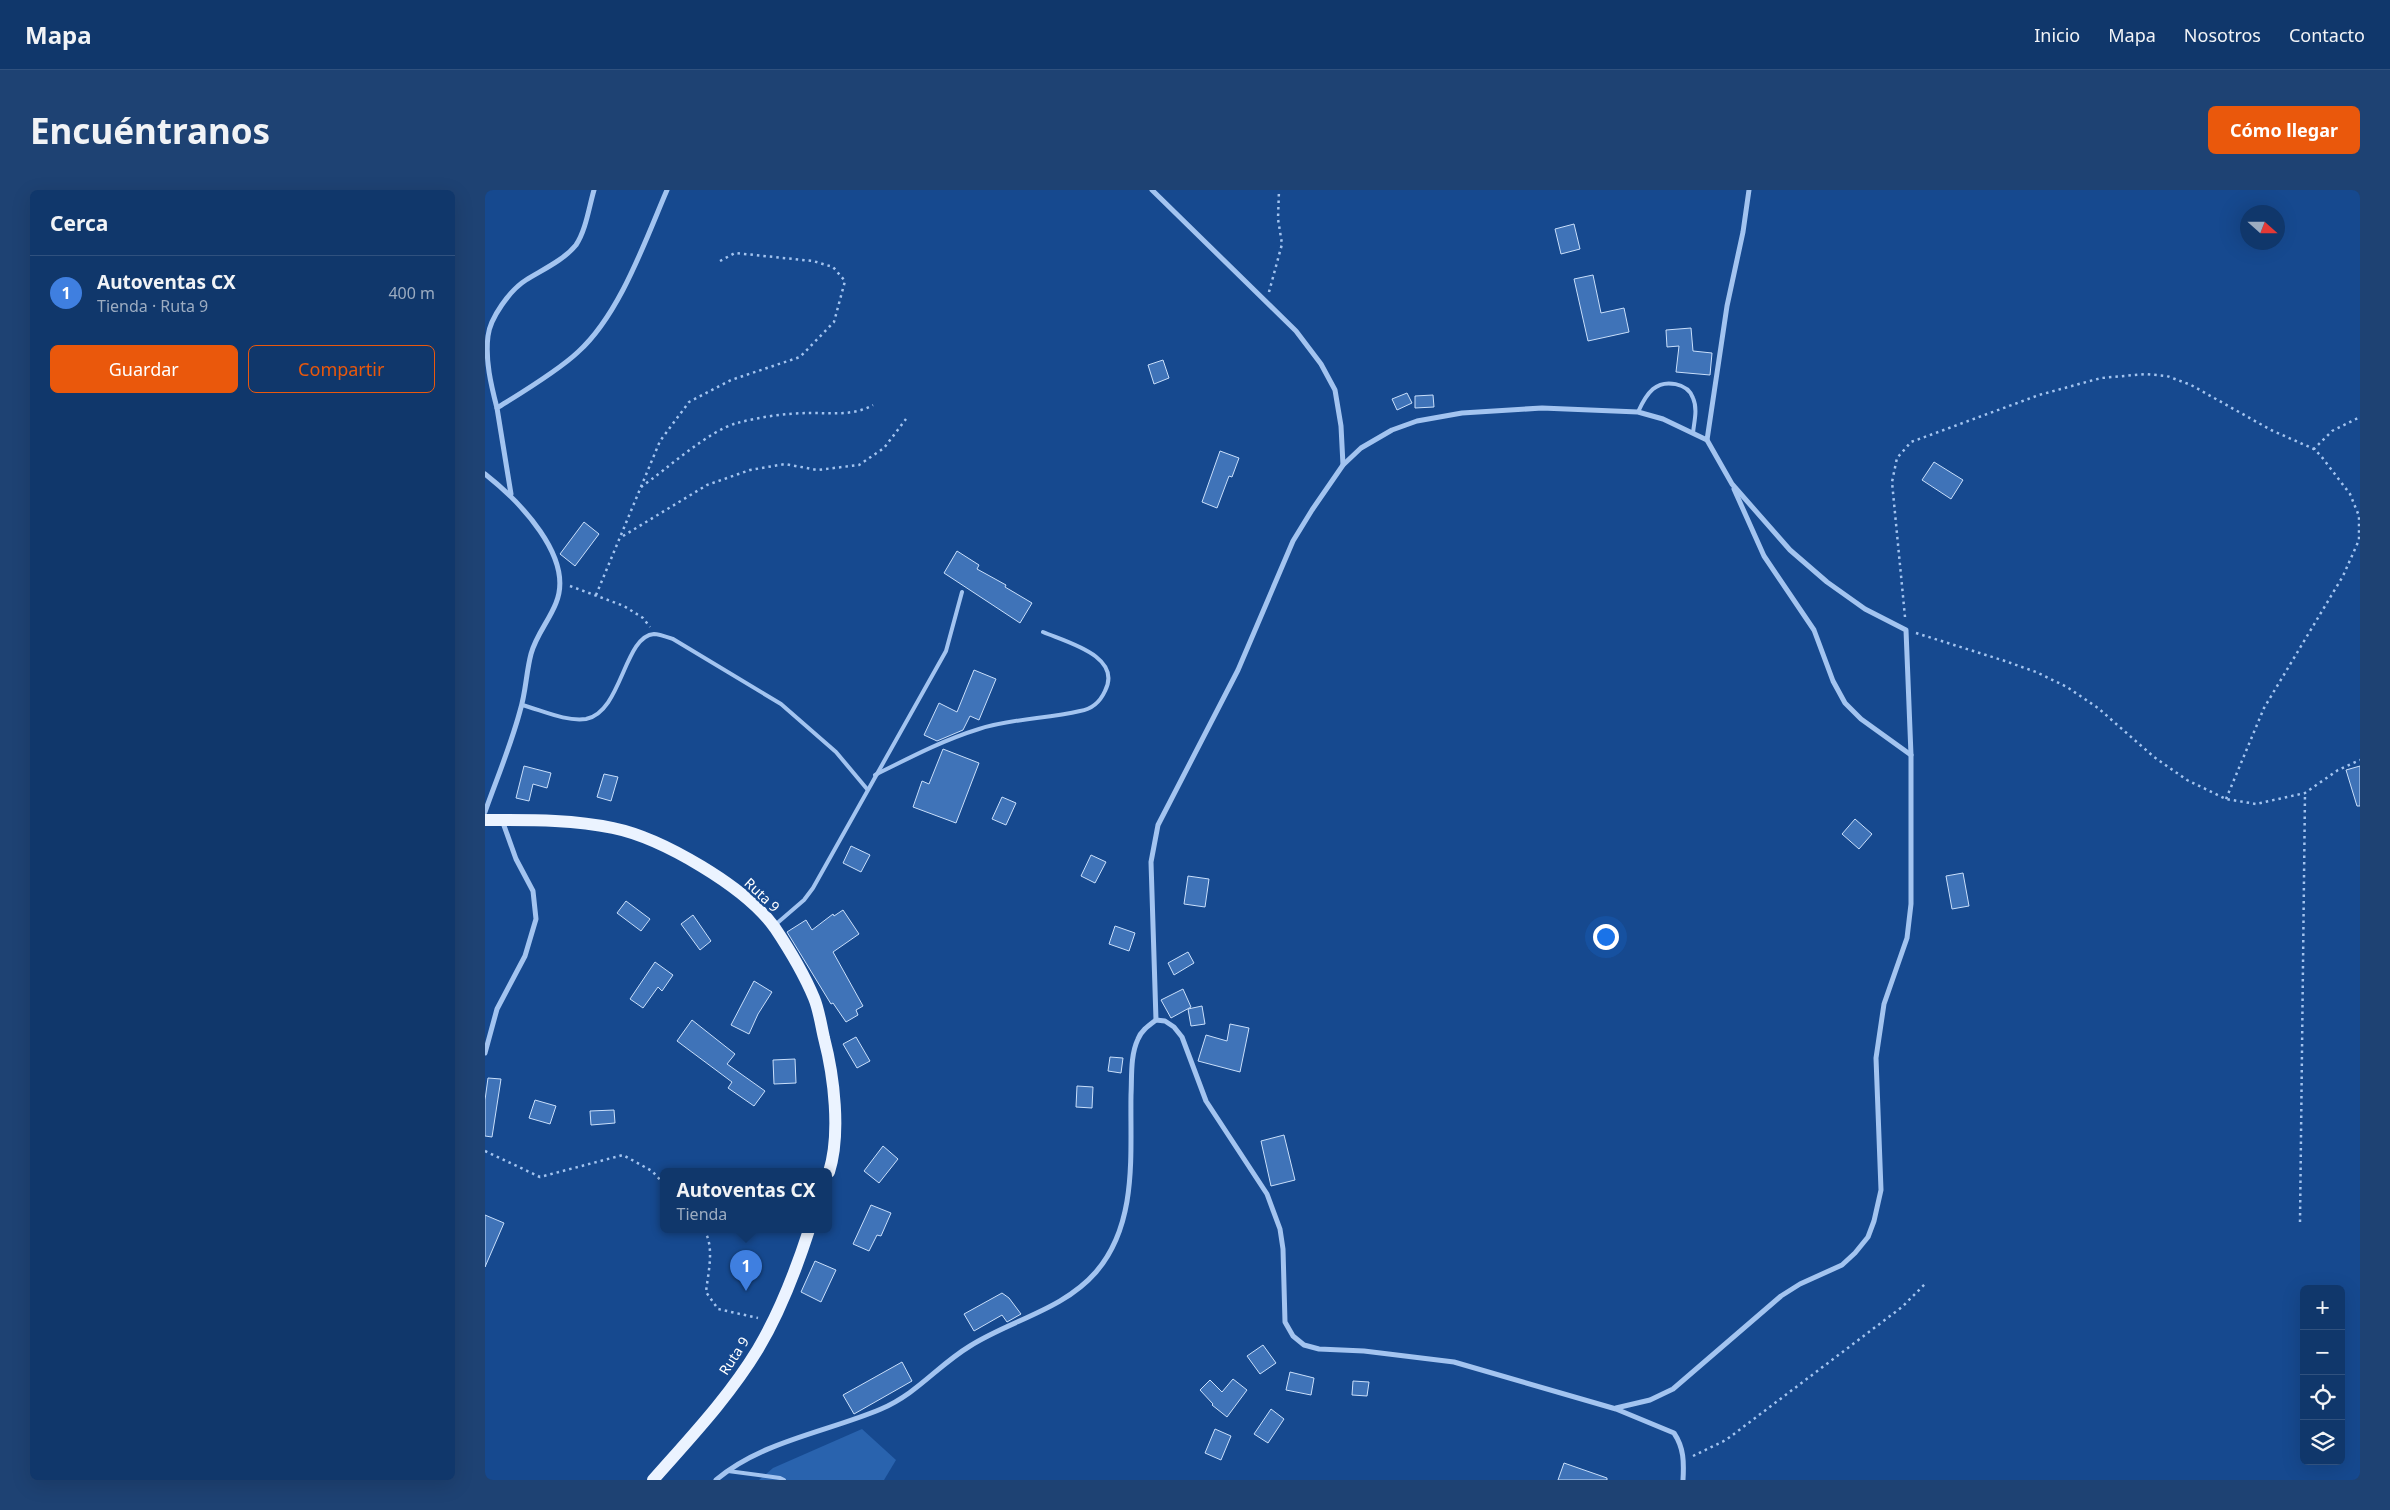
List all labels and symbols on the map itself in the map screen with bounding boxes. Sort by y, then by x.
north arrow [2240,205,2285,250]
street label: Ruta 9 [741,873,784,916]
your location [1593,924,1619,950]
pin: 1 [730,1250,762,1291]
street label: Ruta 9 [714,1333,753,1378]

